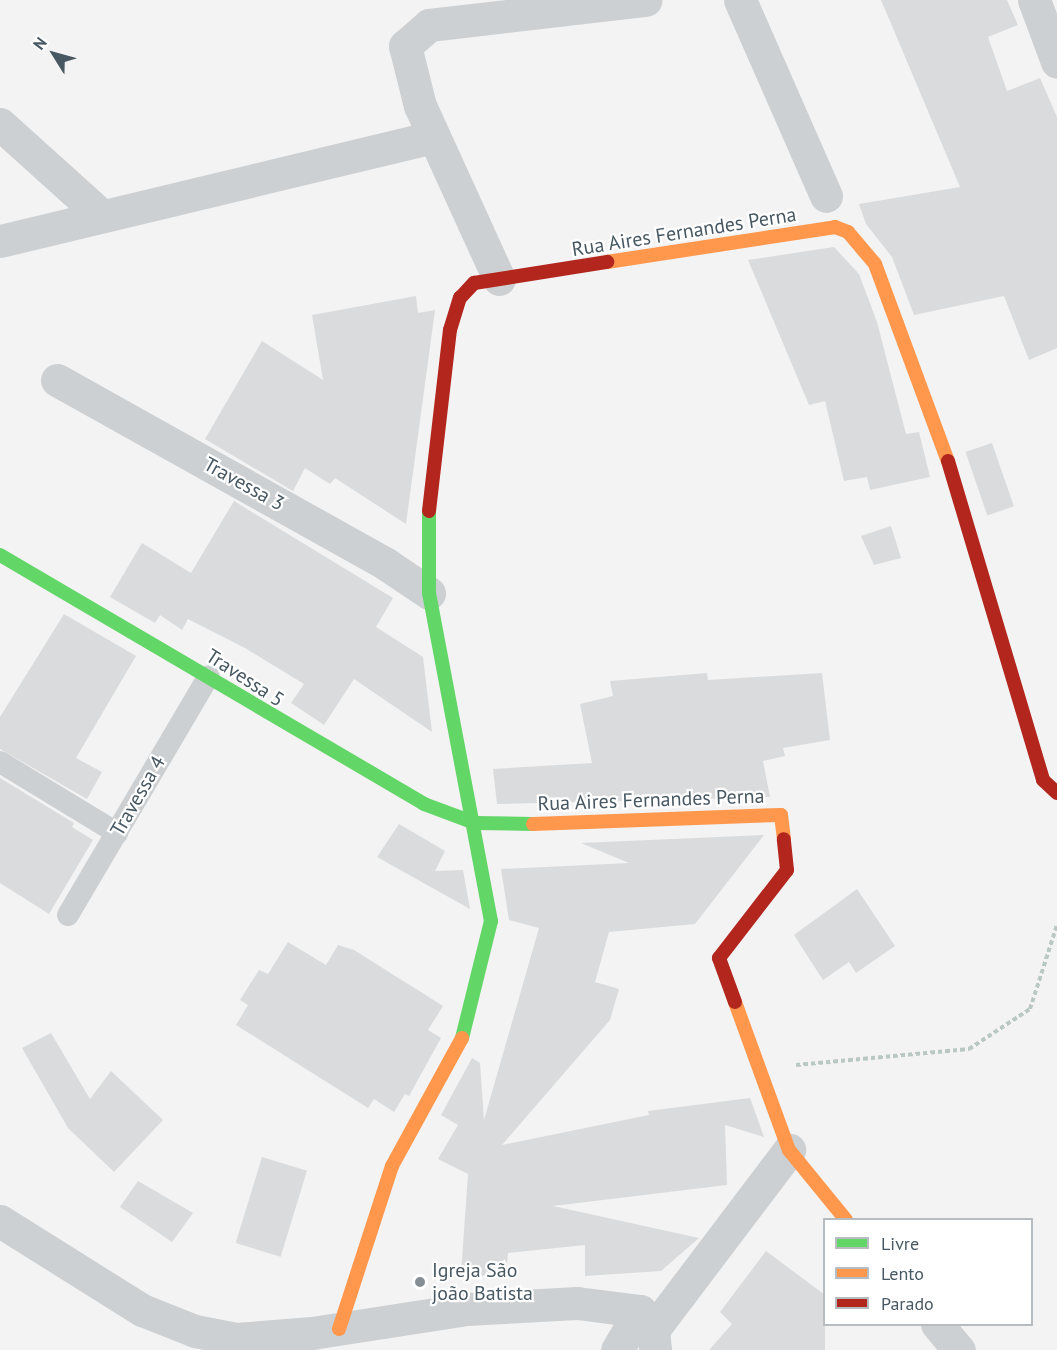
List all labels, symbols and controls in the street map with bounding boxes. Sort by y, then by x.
north arrow [24,24,84,84]
text: N [28,33,51,53]
street label: Rua Aires Fernandes Perna [570,202,798,262]
street label: Travessa 3 [200,452,288,516]
street label: Travessa 5 [201,644,289,712]
street label: Travessa 4 [106,752,170,840]
street label: Rua Aires Fernandes Perna [537,784,765,816]
legend [823,1218,1033,1326]
text: Livre [881,1232,919,1255]
place label: Igreja São joão Batista [432,1258,533,1305]
text: Lento [881,1262,924,1285]
marker: Igreja São joão Batista [413,1275,427,1289]
text: Parado [881,1292,934,1315]

